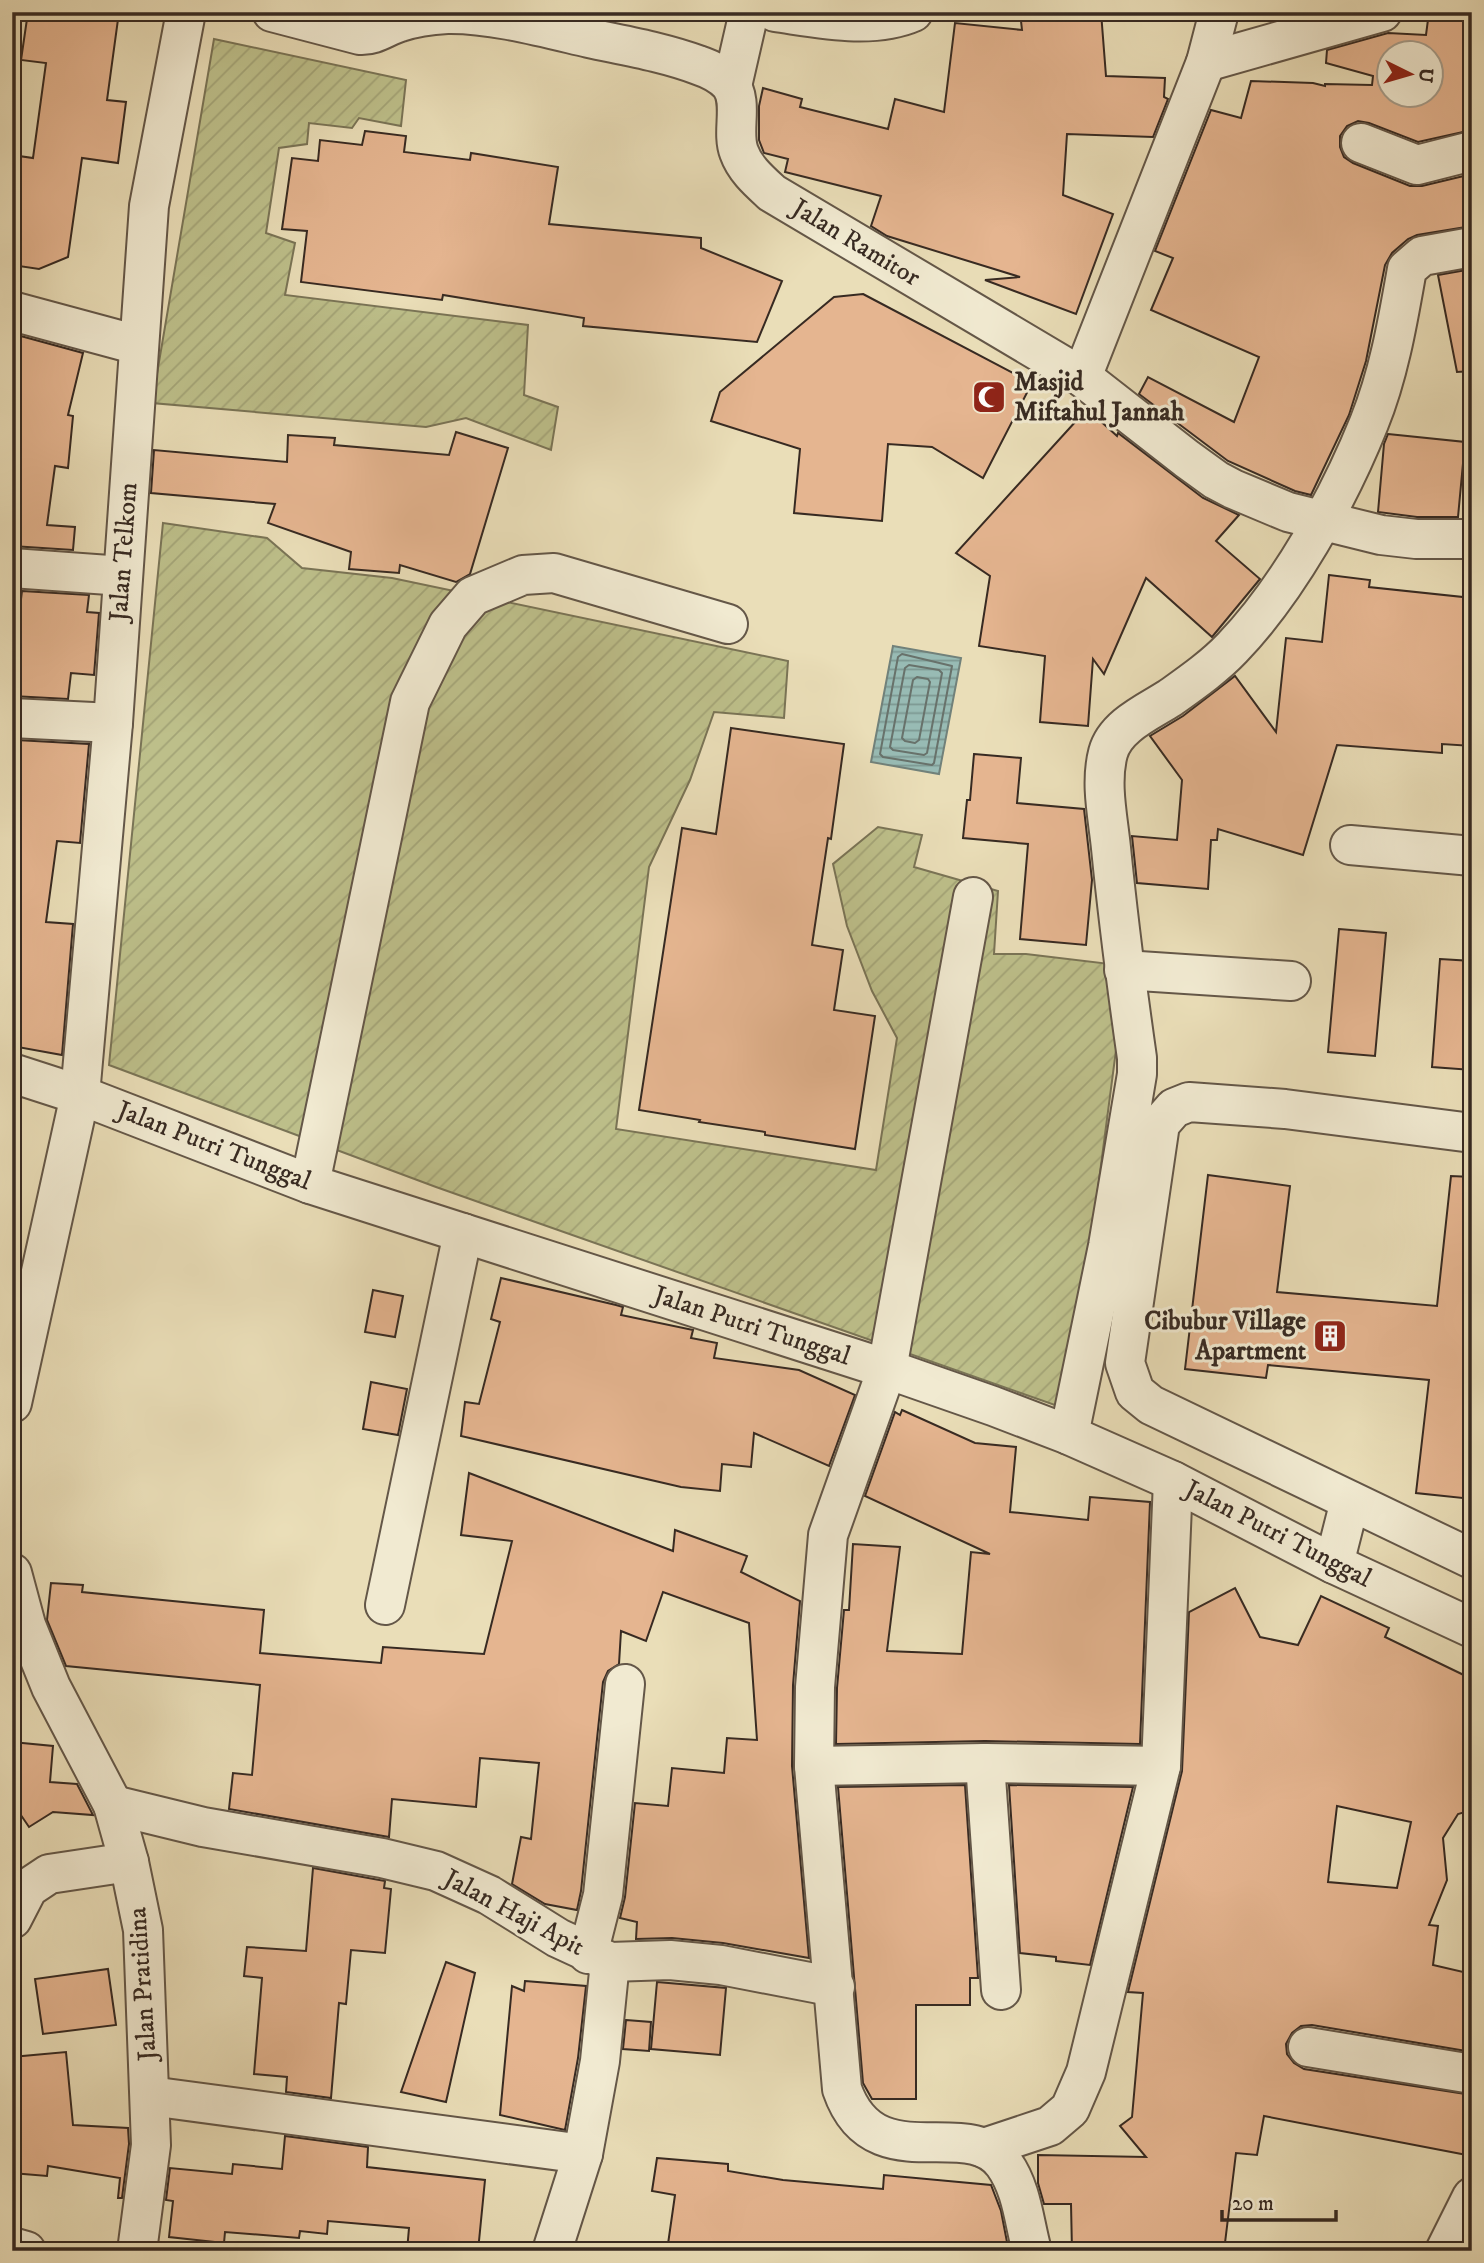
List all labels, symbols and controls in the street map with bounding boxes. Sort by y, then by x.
north arrow [1376,38,1446,108]
text: U [1413,67,1438,84]
street label: Jalan Ramitor [784,191,926,294]
place label: Masjid Miftahul Jannah [1014,366,1185,429]
mosque icon: Masjid Miftahul Jannah [970,378,1008,416]
street label: Jalan Telkom [103,481,145,625]
street label: Jalan Putri Tunggal [111,1093,316,1198]
street label: Jalan Putri Tunggal [648,1278,855,1373]
place label: Cibubur Village Apartment [1144,1305,1307,1368]
building icon: Cibubur Village Apartment [1311,1317,1349,1355]
street label: Jalan Putri Tunggal [1177,1472,1377,1595]
street label: Jalan Haji Apit [436,1861,590,1964]
street label: Jalan Pratidina [121,1906,165,2064]
scale bar [1222,2179,1335,2223]
text: 20 m [1232,2191,1274,2217]

